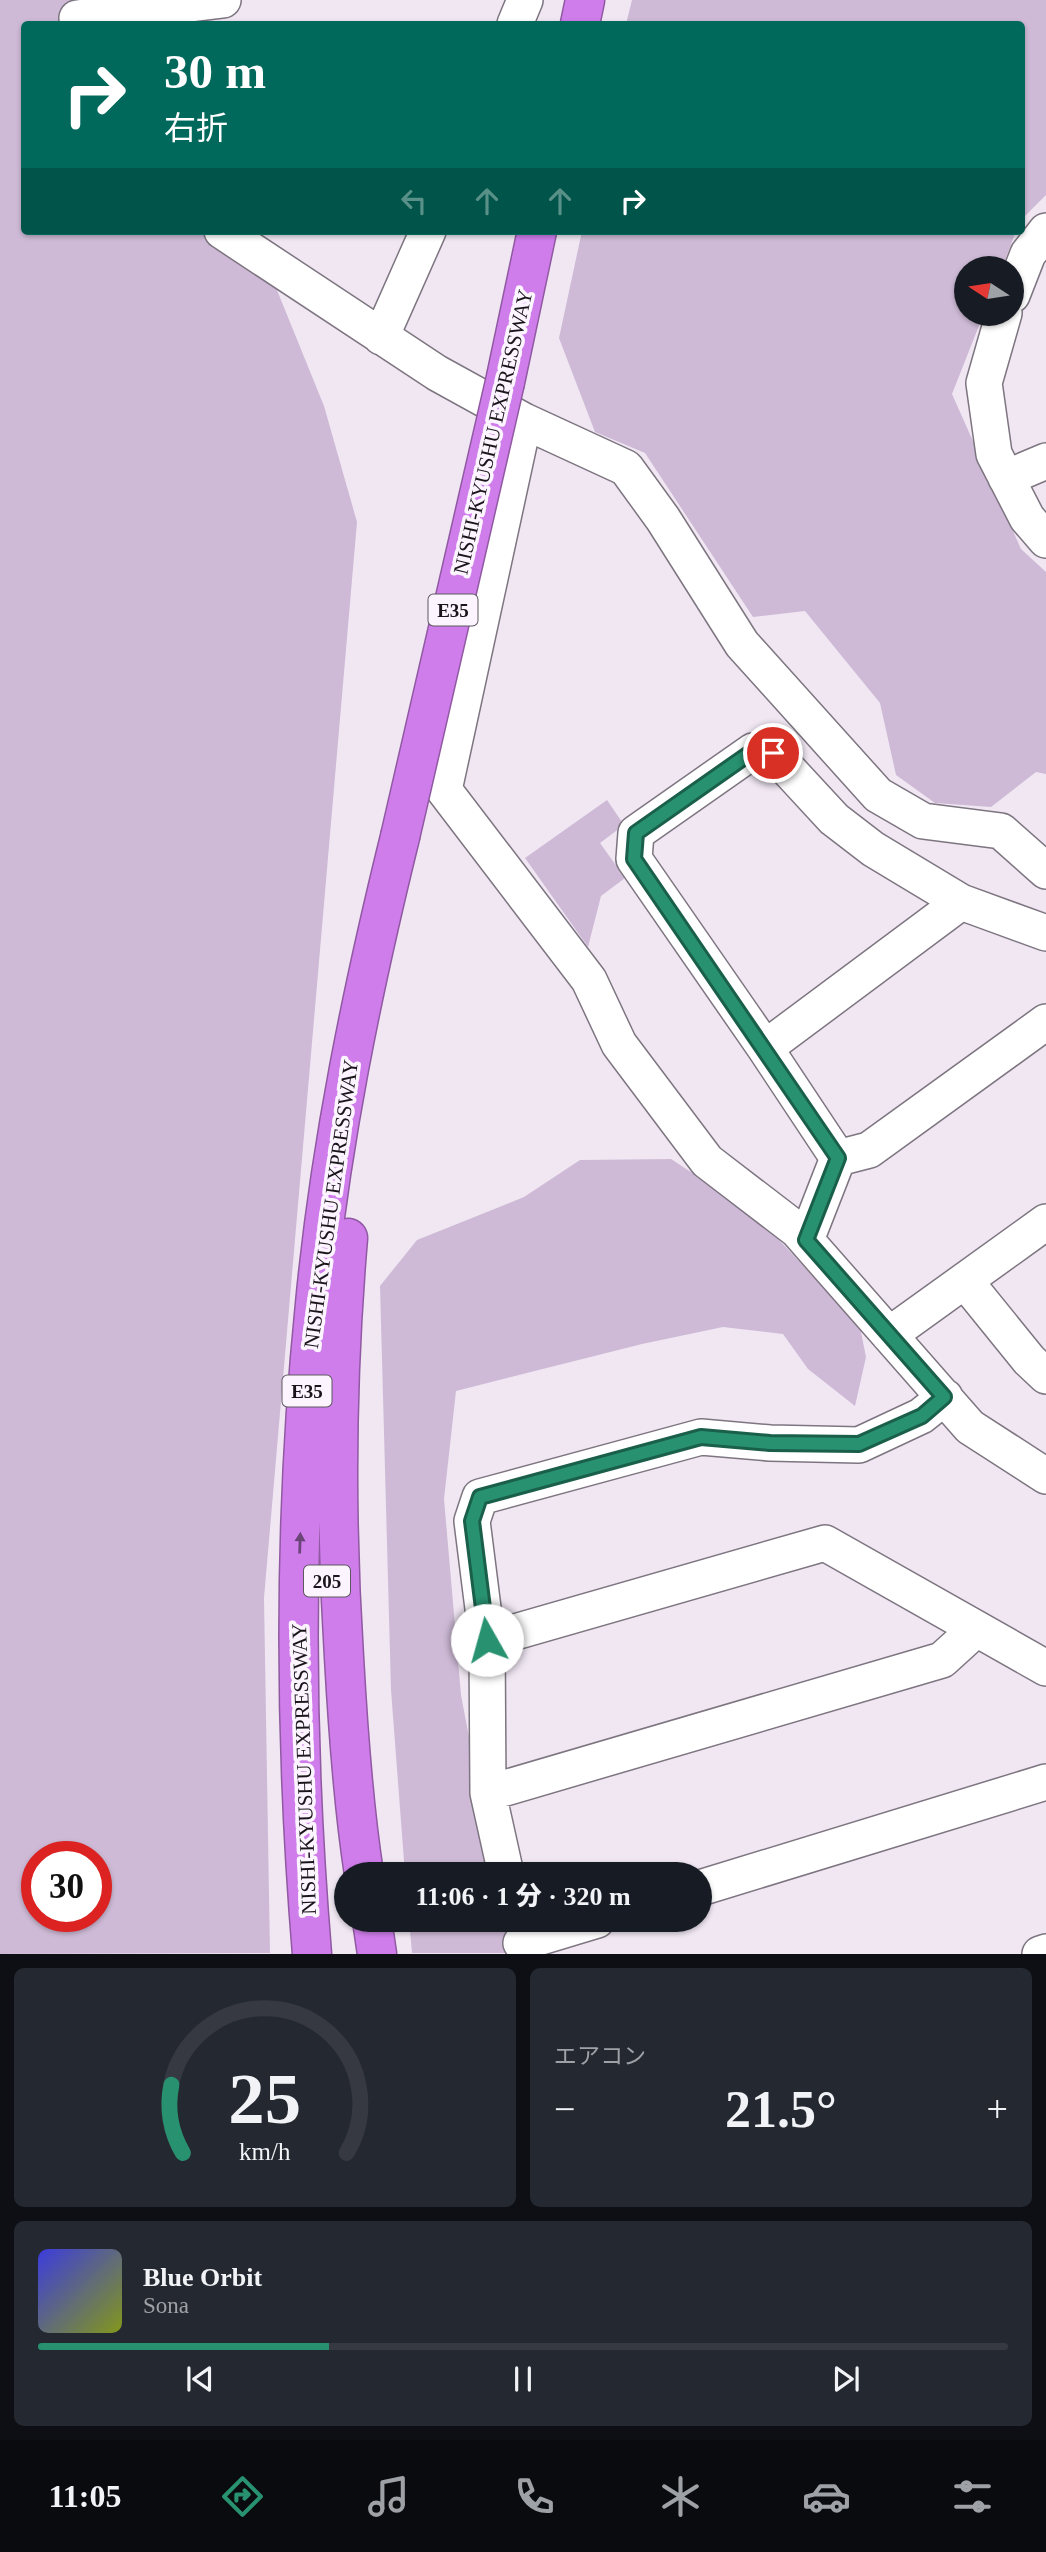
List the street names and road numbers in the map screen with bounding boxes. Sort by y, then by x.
street label: NISHI-KYUSHU EXPRESSWAY [449,287,537,577]
road number: E35 [428,594,477,625]
street label: NISHI-KYUSHU EXPRESSWAY [299,1058,363,1350]
road number: E35 [282,1376,332,1406]
road number: 205 [304,1566,350,1596]
street label: NISHI-KYUSHU EXPRESSWAY [287,1623,321,1915]

